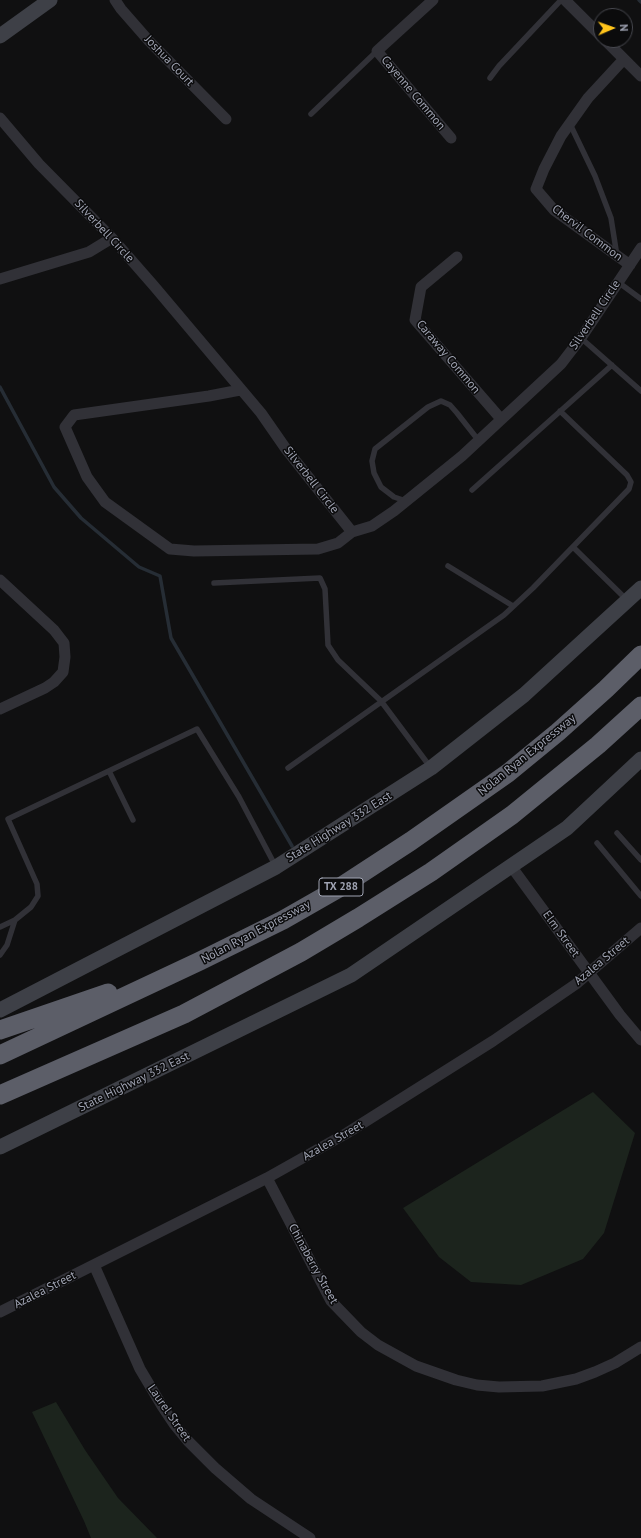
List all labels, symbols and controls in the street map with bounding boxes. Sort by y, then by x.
north arrow [593,8,633,48]
text: N [617,24,631,31]
street label: Joshua Court [141,33,197,89]
street label: Cayenne Common [378,53,448,133]
street label: Silverbell Circle [71,197,137,265]
street label: Chervil Common [549,202,625,264]
street label: Silverbell Circle [566,277,624,353]
street label: Caraway Common [413,317,483,397]
street label: Silverbell Circle [280,444,342,516]
street label: Nolan Ryan Expressway [475,711,579,799]
street label: State Highway 332 East [284,789,394,865]
road number: TX 288 [319,878,363,896]
street label: Nolan Ryan Expressway [199,897,313,967]
street label: Elm Street [539,908,583,960]
street label: Azalea Street [572,934,632,988]
street label: State Highway 332 East [76,1049,192,1115]
street label: Azalea Street [300,1118,366,1164]
street label: Chinaberry Street [285,1221,341,1307]
street label: Azalea Street [12,1268,78,1312]
street label: Laurel Street [144,1382,194,1444]

